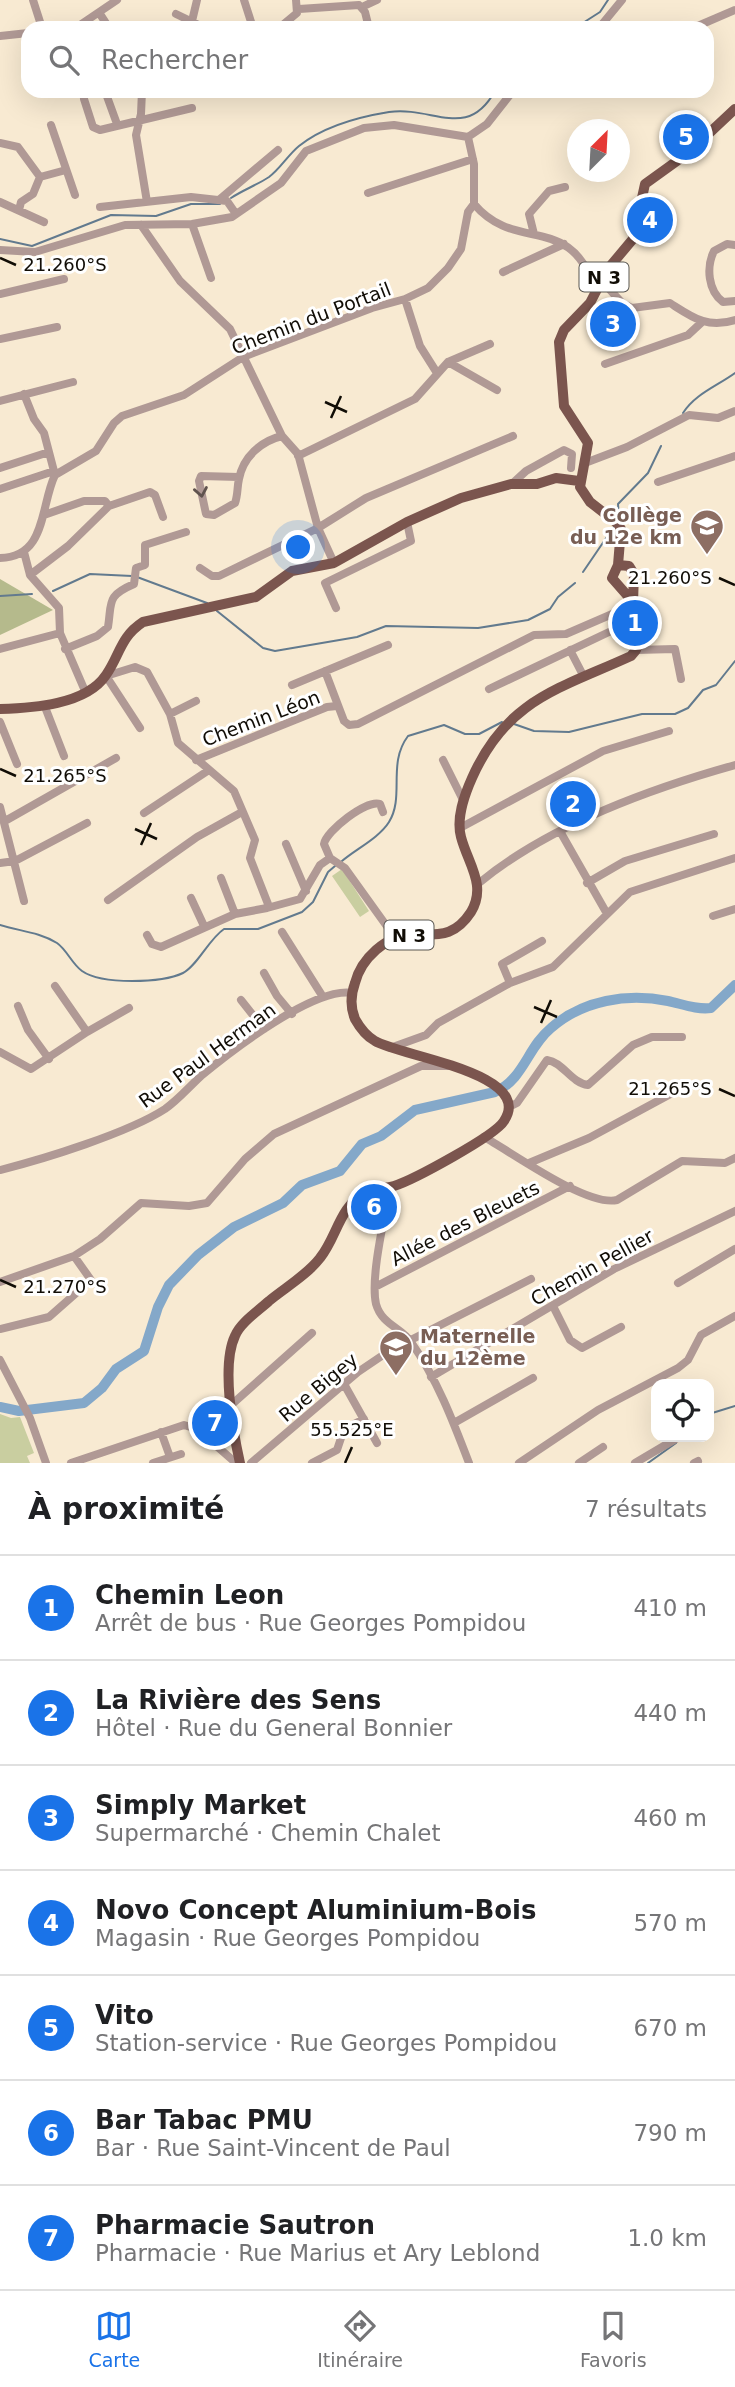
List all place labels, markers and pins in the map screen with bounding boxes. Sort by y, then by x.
pin: 5 [663,111,709,163]
pin: 4 [627,194,673,246]
pin: 3 [590,298,636,350]
place label: Collège du 12e km [570,504,682,548]
school or university icon: Collège du 12e km [688,507,726,556]
pin: 1 [612,597,658,649]
pin: 2 [550,778,596,830]
pin: 6 [351,1181,397,1233]
place label: Maternelle du 12ème [420,1325,535,1369]
school or university icon: Maternelle du 12ème [377,1328,415,1377]
pin: 7 [192,1397,238,1449]

